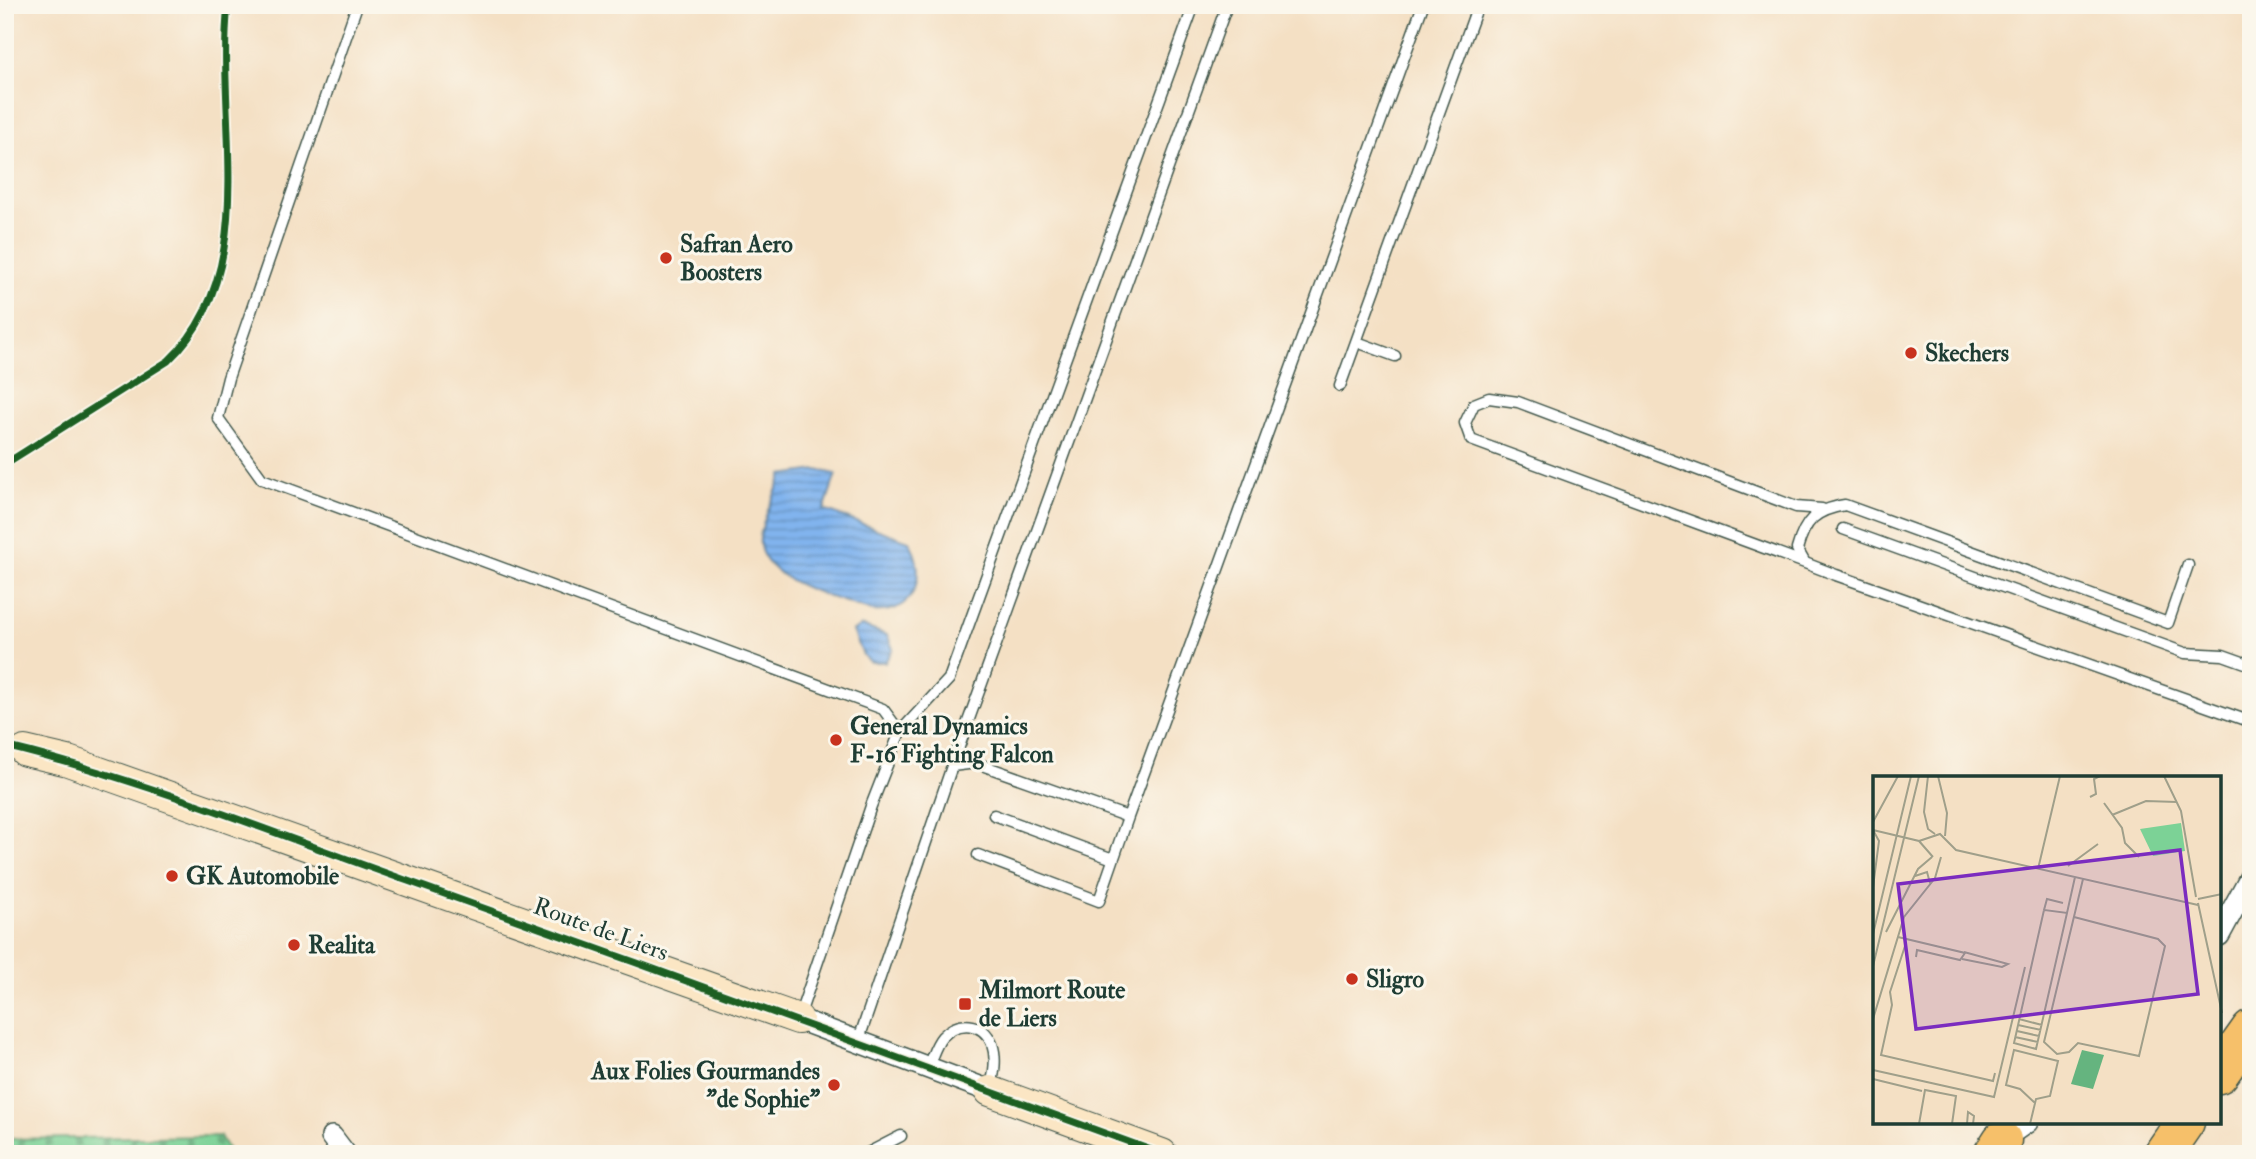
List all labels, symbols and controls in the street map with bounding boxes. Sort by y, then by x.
place label: Safran Aero Boosters [680,229,793,288]
marker: Safran Aero Boosters [658,250,674,266]
place label: Skechers [1925,338,2009,369]
marker: Skechers [1903,345,1919,361]
place label: General Dynamics F-16 Fighting Falcon [850,711,1054,770]
marker: General Dynamics F-16 Fighting Falcon [828,732,844,748]
inset map [1873,776,2221,1124]
place label: GK Automobile [186,861,339,892]
marker: GK Automobile [164,868,180,884]
street label: Route de Liers [529,891,673,968]
place label: Realita [308,930,376,961]
marker: Realita [286,937,302,953]
place label: Sligro [1366,964,1425,995]
marker: Sligro [1344,971,1360,987]
place label: Milmort Route de Liers [978,975,1125,1034]
marker: Milmort Route de Liers [957,996,973,1012]
place label: Aux Folies Gourmandes "de Sophie" [590,1056,820,1115]
marker: Aux Folies Gourmandes "de Sophie" [826,1077,842,1093]

